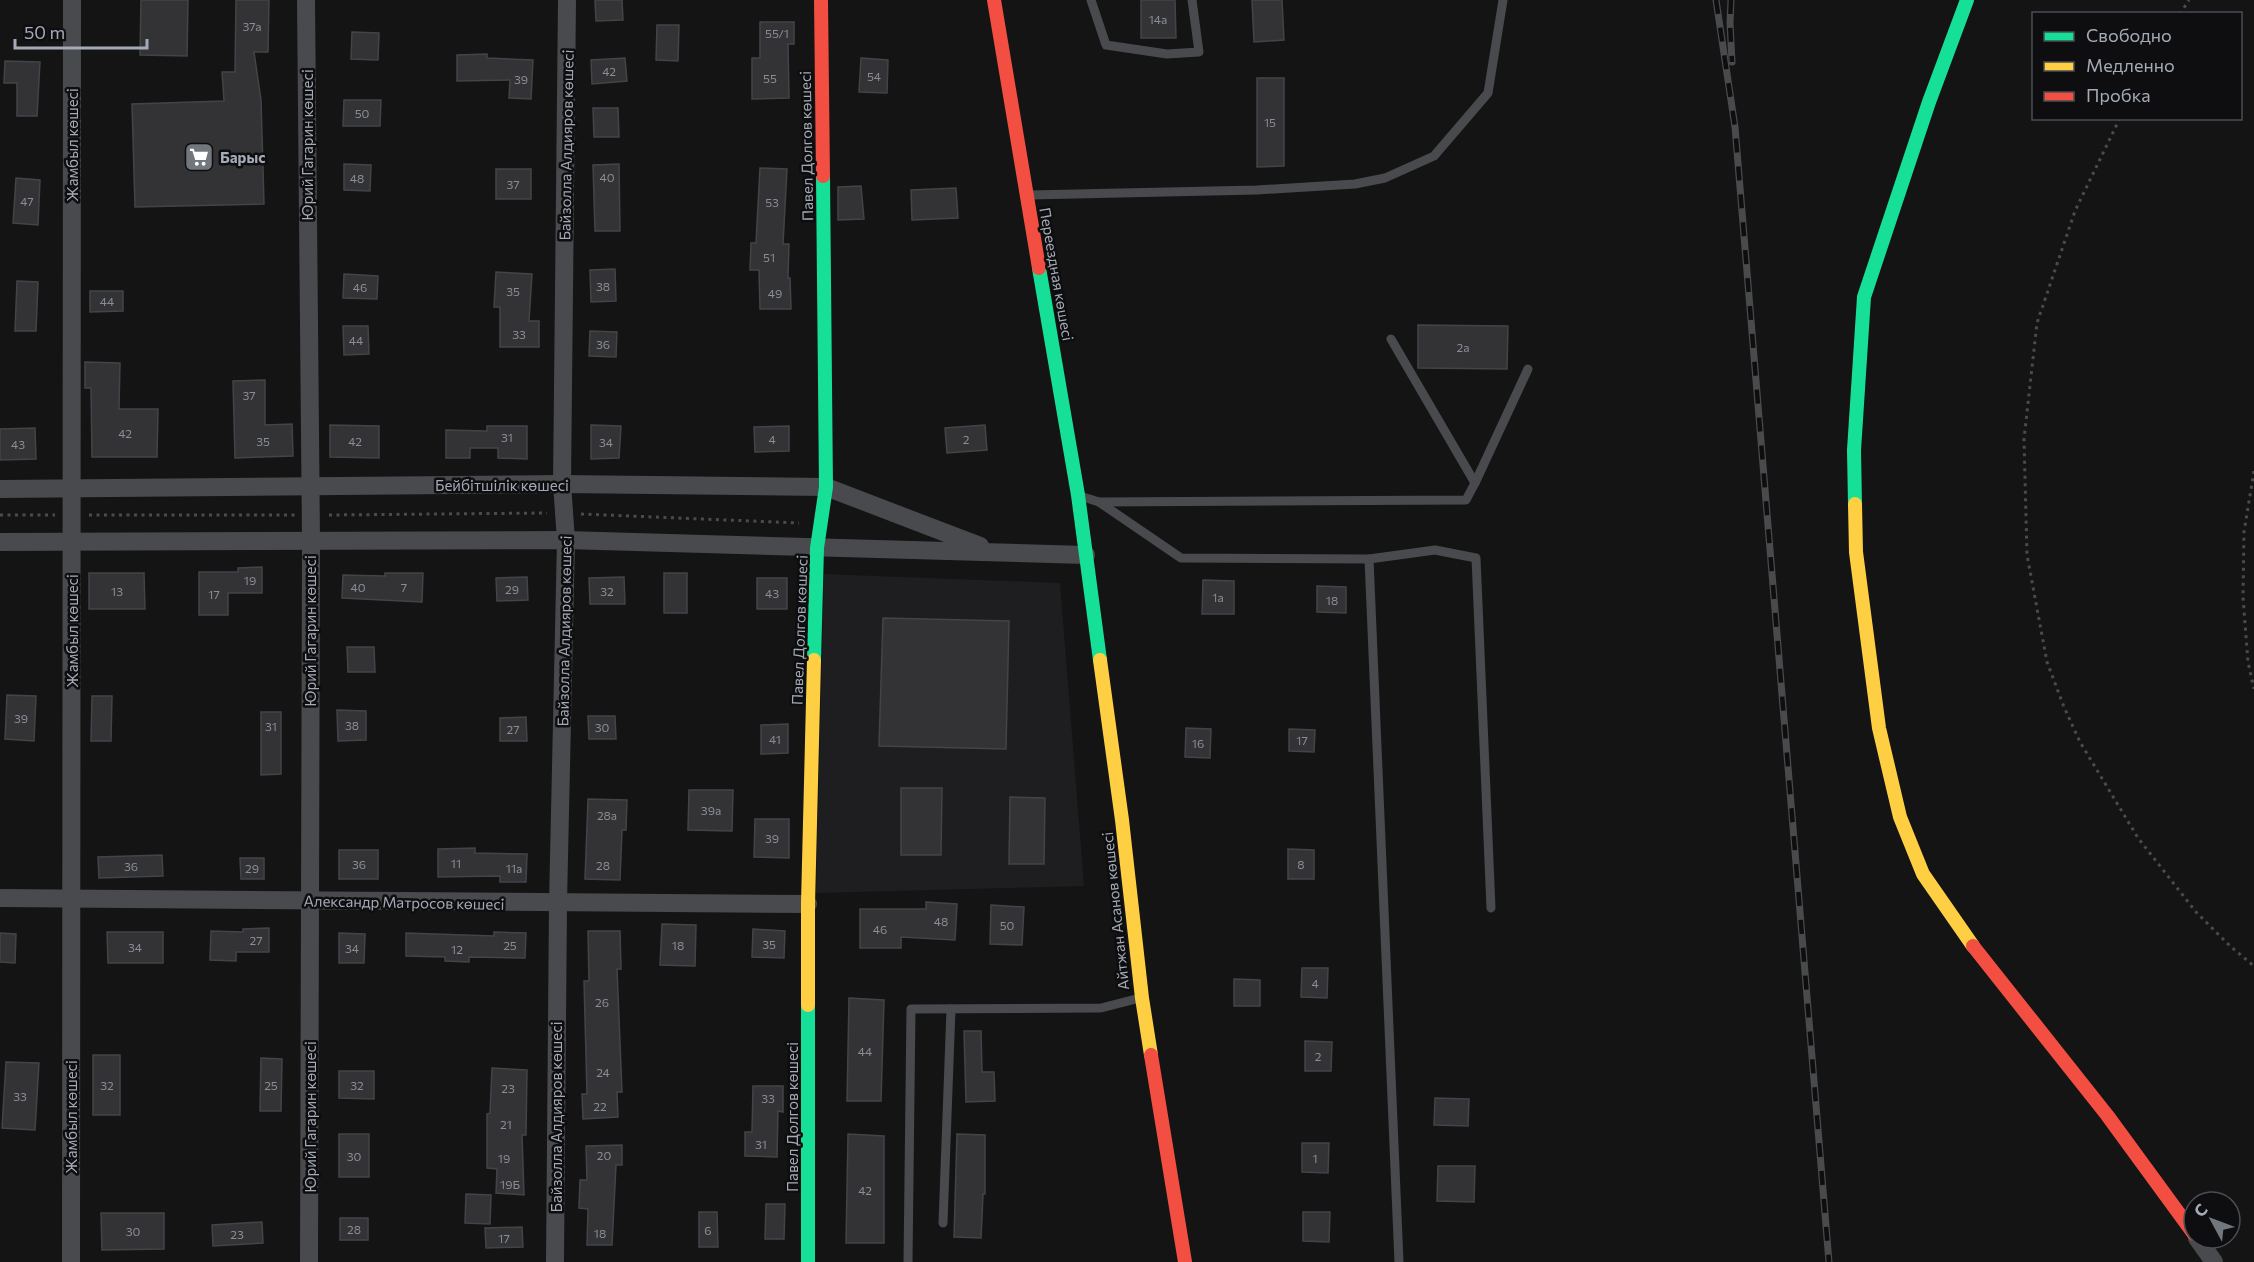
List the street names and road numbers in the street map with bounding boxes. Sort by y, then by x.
street label: Байзолла Алдияров көшесі [555,49,577,241]
street label: Юрий Гагарин көшесі [298,69,316,221]
street label: Павел Долгов көшесі [796,71,816,221]
street label: Жамбыл көшесі [63,88,81,202]
street label: Переездная көшесі [1036,206,1078,342]
street label: Бейбітшілік көшесі [435,476,569,494]
street label: Байзолла Алдияров көшесі [553,535,575,727]
street label: Юрий Гагарин көшесі [301,555,319,707]
street label: Павел Долгов көшесі [787,555,811,705]
street label: Жамбыл көшесі [63,574,81,688]
street label: Айтжан Асанов көшесі [1098,831,1132,991]
street label: Александр Матросов көшесі [303,891,505,913]
street label: Байзолла Алдияров көшесі [547,1021,565,1213]
street label: Юрий Гагарин көшесі [301,1041,319,1193]
street label: Павел Долгов көшесі [783,1042,801,1192]
street label: Жамбыл көшесі [62,1060,80,1174]

